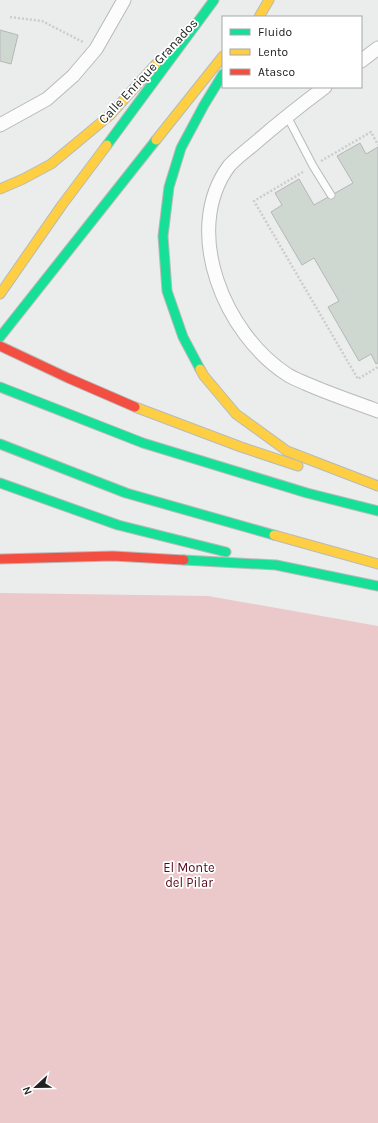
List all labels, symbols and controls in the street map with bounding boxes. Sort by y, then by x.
street label: Calle Enrique Granados [95,15,201,127]
legend [222,16,362,88]
text: Fluido [258,25,292,39]
text: Lento [258,45,288,59]
text: Atasco [258,65,295,79]
park label: El Monte del Pilar [163,860,215,890]
north arrow [16,1067,56,1107]
text: N [20,1084,35,1097]

